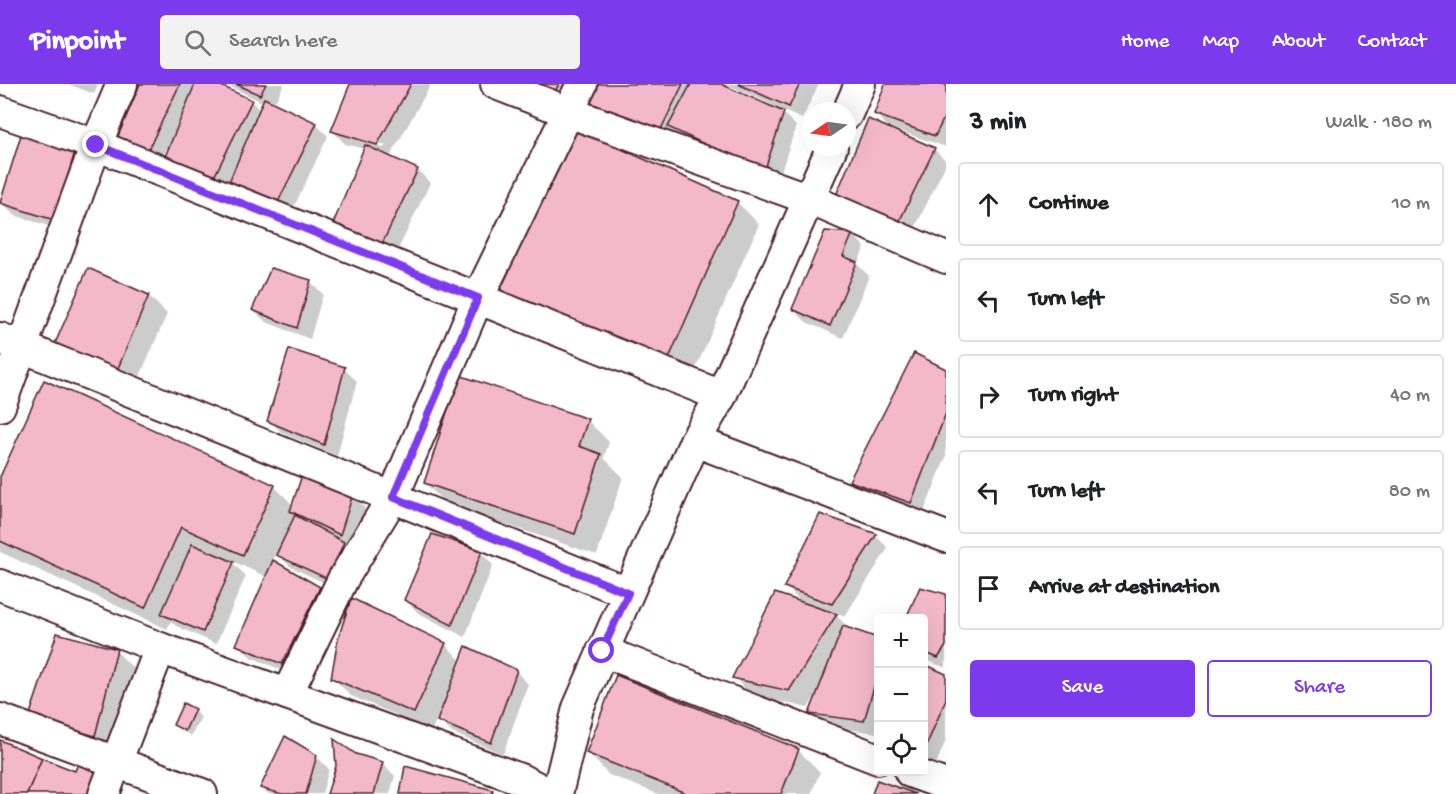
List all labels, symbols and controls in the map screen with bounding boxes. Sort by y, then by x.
search box [160,15,580,69]
text: Pinpoint [30,26,124,59]
icon: search [181,26,214,59]
text: Search here [229,29,337,55]
text: Home [1121,30,1169,55]
text: Map [1202,30,1239,55]
text: About [1272,30,1325,55]
text: Contact [1358,30,1426,55]
north arrow [802,102,856,156]
text: 3 min [970,108,1026,139]
text: Walk · 180 m [1325,112,1432,135]
route end [82,131,108,157]
icon: ahead [972,188,1005,221]
text: Continue [1029,191,1109,217]
text: 10 m [1392,193,1430,216]
icon: left [972,284,1005,317]
text: Turn left [1029,287,1103,313]
text: 50 m [1389,289,1430,312]
icon: right [972,380,1005,413]
text: Turn right [1029,383,1117,409]
text: 40 m [1390,385,1430,408]
icon: left [972,476,1005,509]
text: Turn left [1029,479,1103,505]
text: 80 m [1389,481,1430,504]
icon: arrive [972,572,1005,605]
text: Arrive at destination [1029,575,1219,601]
map controls [874,614,928,776]
button: + [874,614,928,668]
route start [588,637,614,663]
button: Save [970,660,1195,717]
button: Share [1207,660,1432,717]
button: − [874,668,928,722]
button: locate [874,722,928,776]

